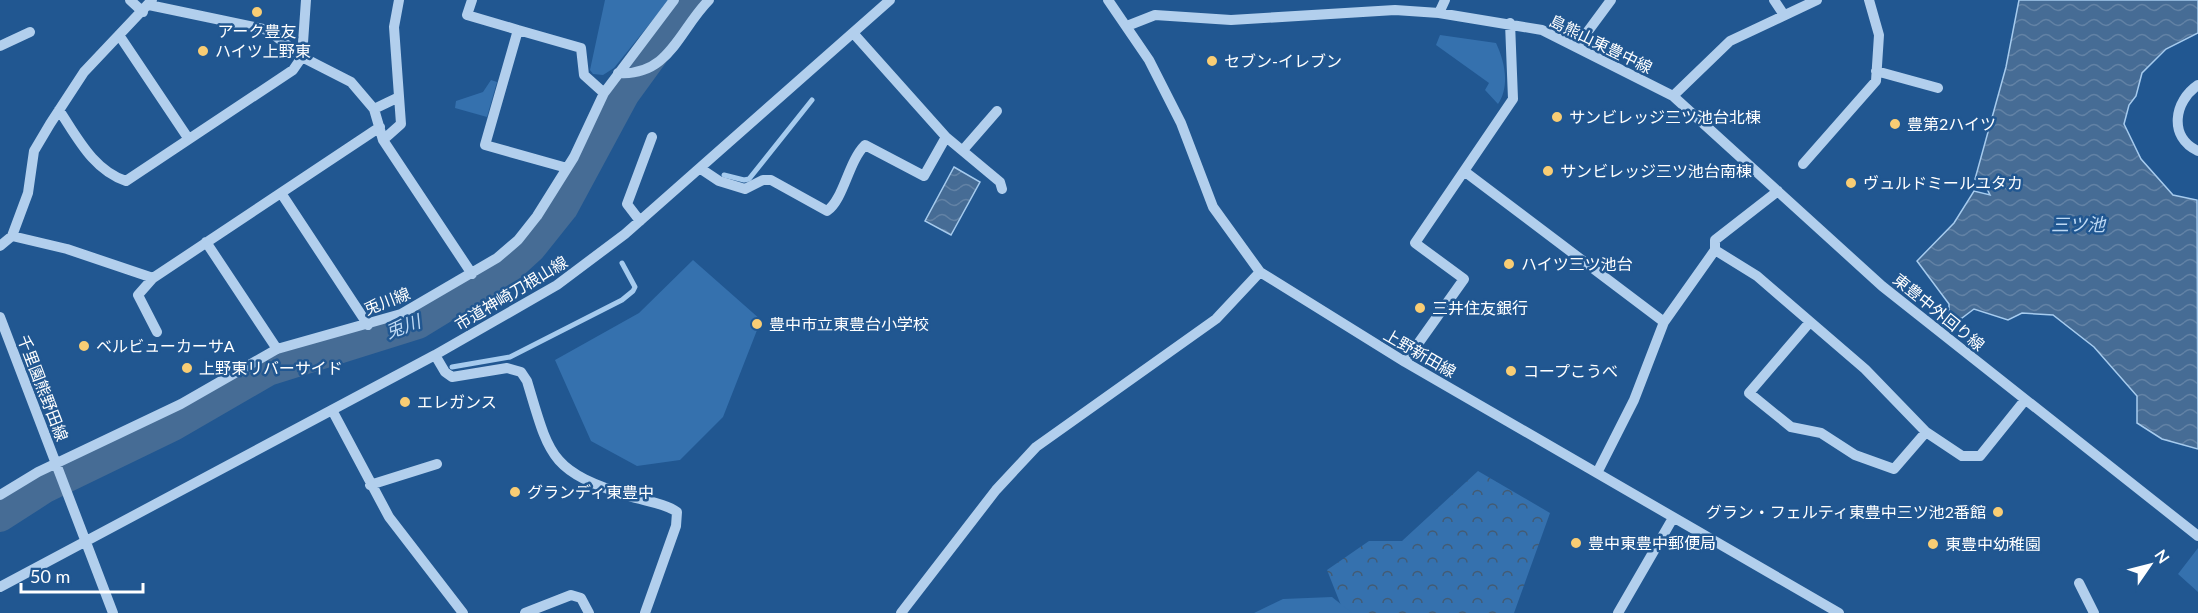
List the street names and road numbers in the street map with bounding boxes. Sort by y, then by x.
street label: 島熊山東豊中線 [1547,10,1656,77]
street label: 市道神崎刀根山線 [451,251,571,334]
street label: 東豊中外回り線 [1890,269,1989,354]
street label: 兎川線 [361,283,413,318]
street label: 上野新田線 [1381,324,1460,381]
street label: 千里園熊野田線 [15,332,72,444]

